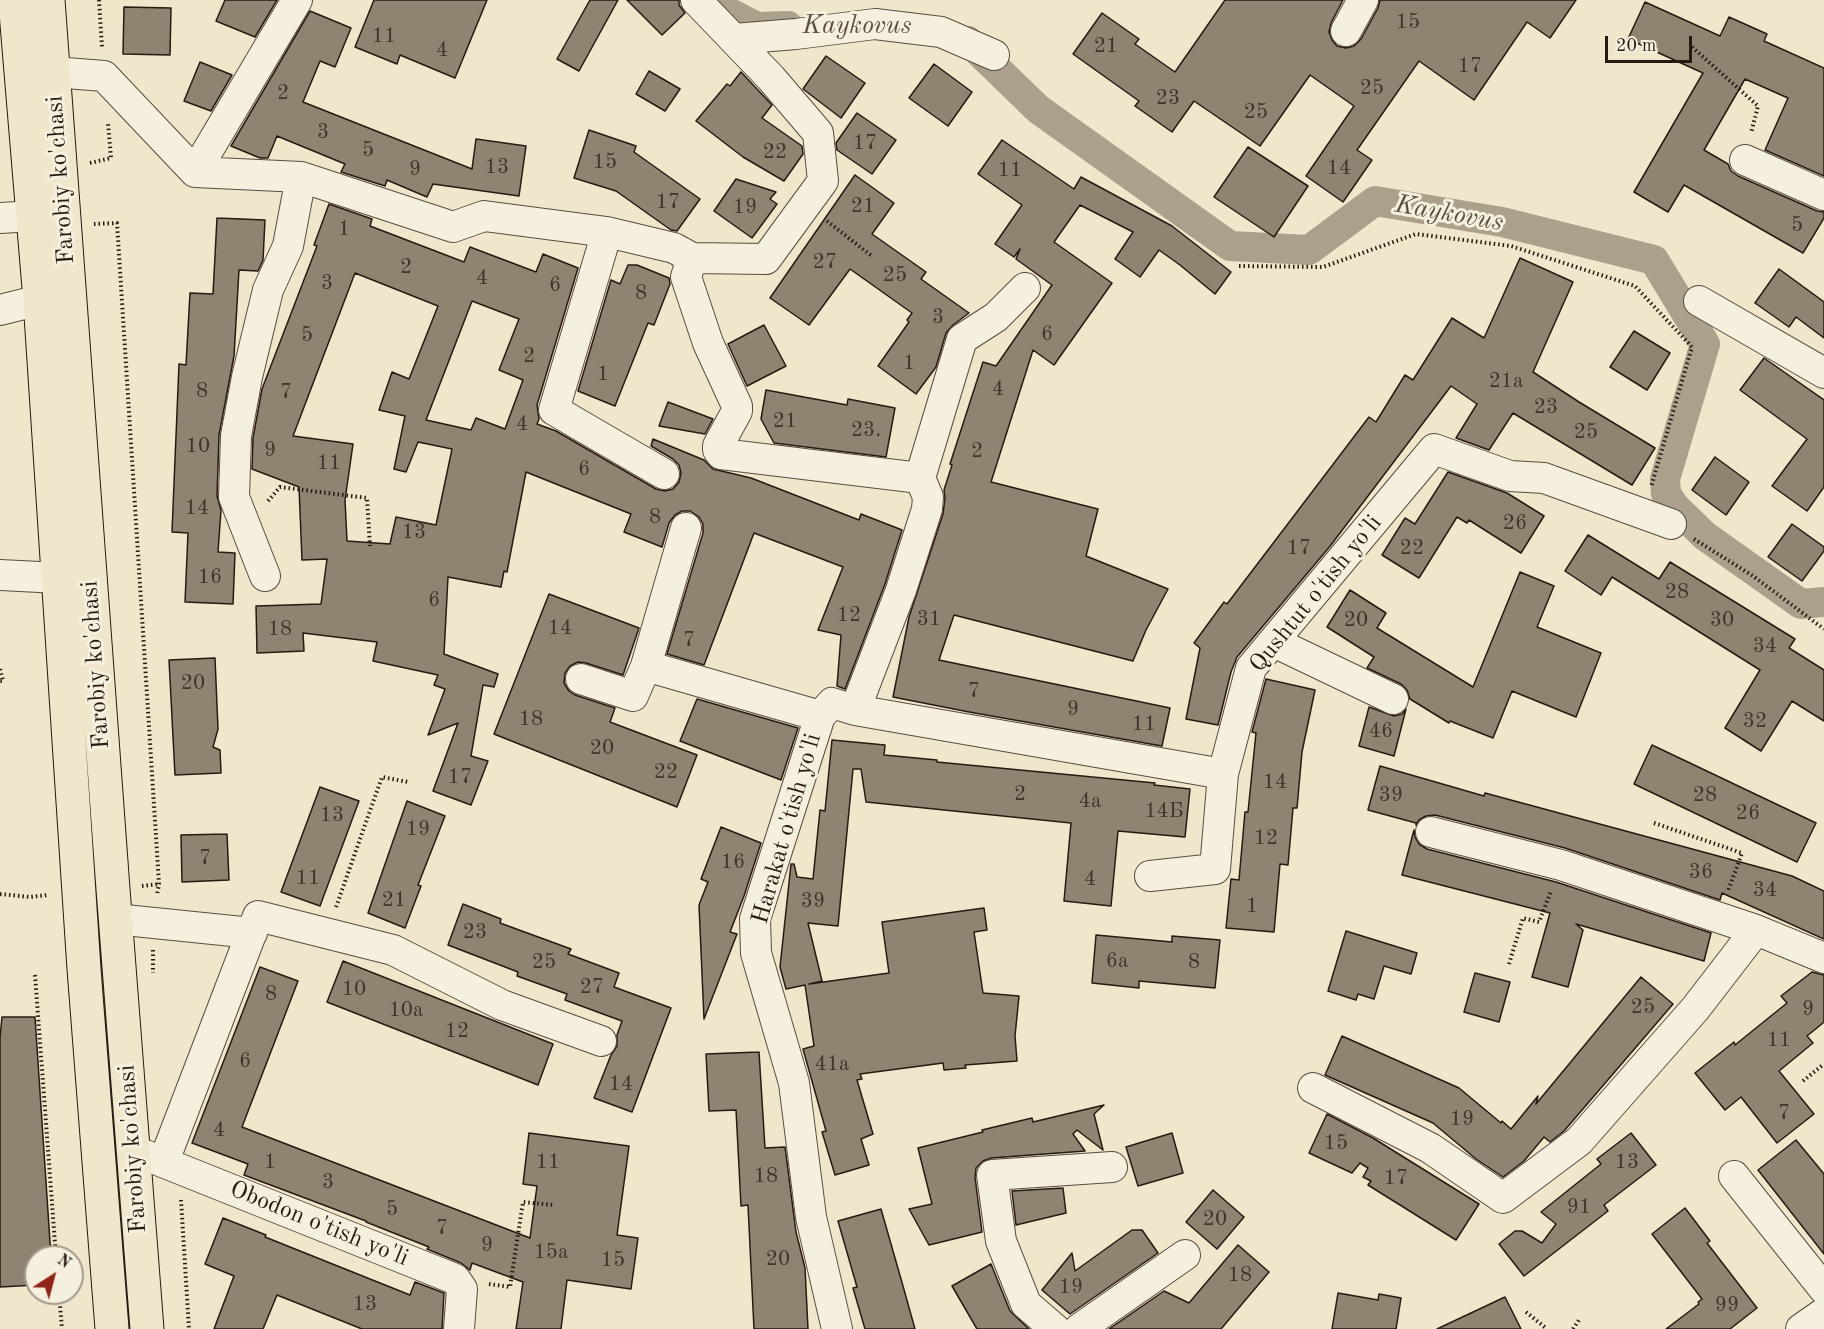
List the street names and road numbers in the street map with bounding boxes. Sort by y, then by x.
street label: Farobiy ko'chasi [41,95,81,265]
street label: Qushtut o'tish yo'li [1244,509,1388,679]
street label: Farobiy ko'chasi [76,580,116,750]
street label: Harakat o'tish yo'li [746,730,828,928]
street label: Farobiy ko'chasi [113,1064,153,1234]
street label: Obodon o'tish yo'li [226,1175,412,1273]

